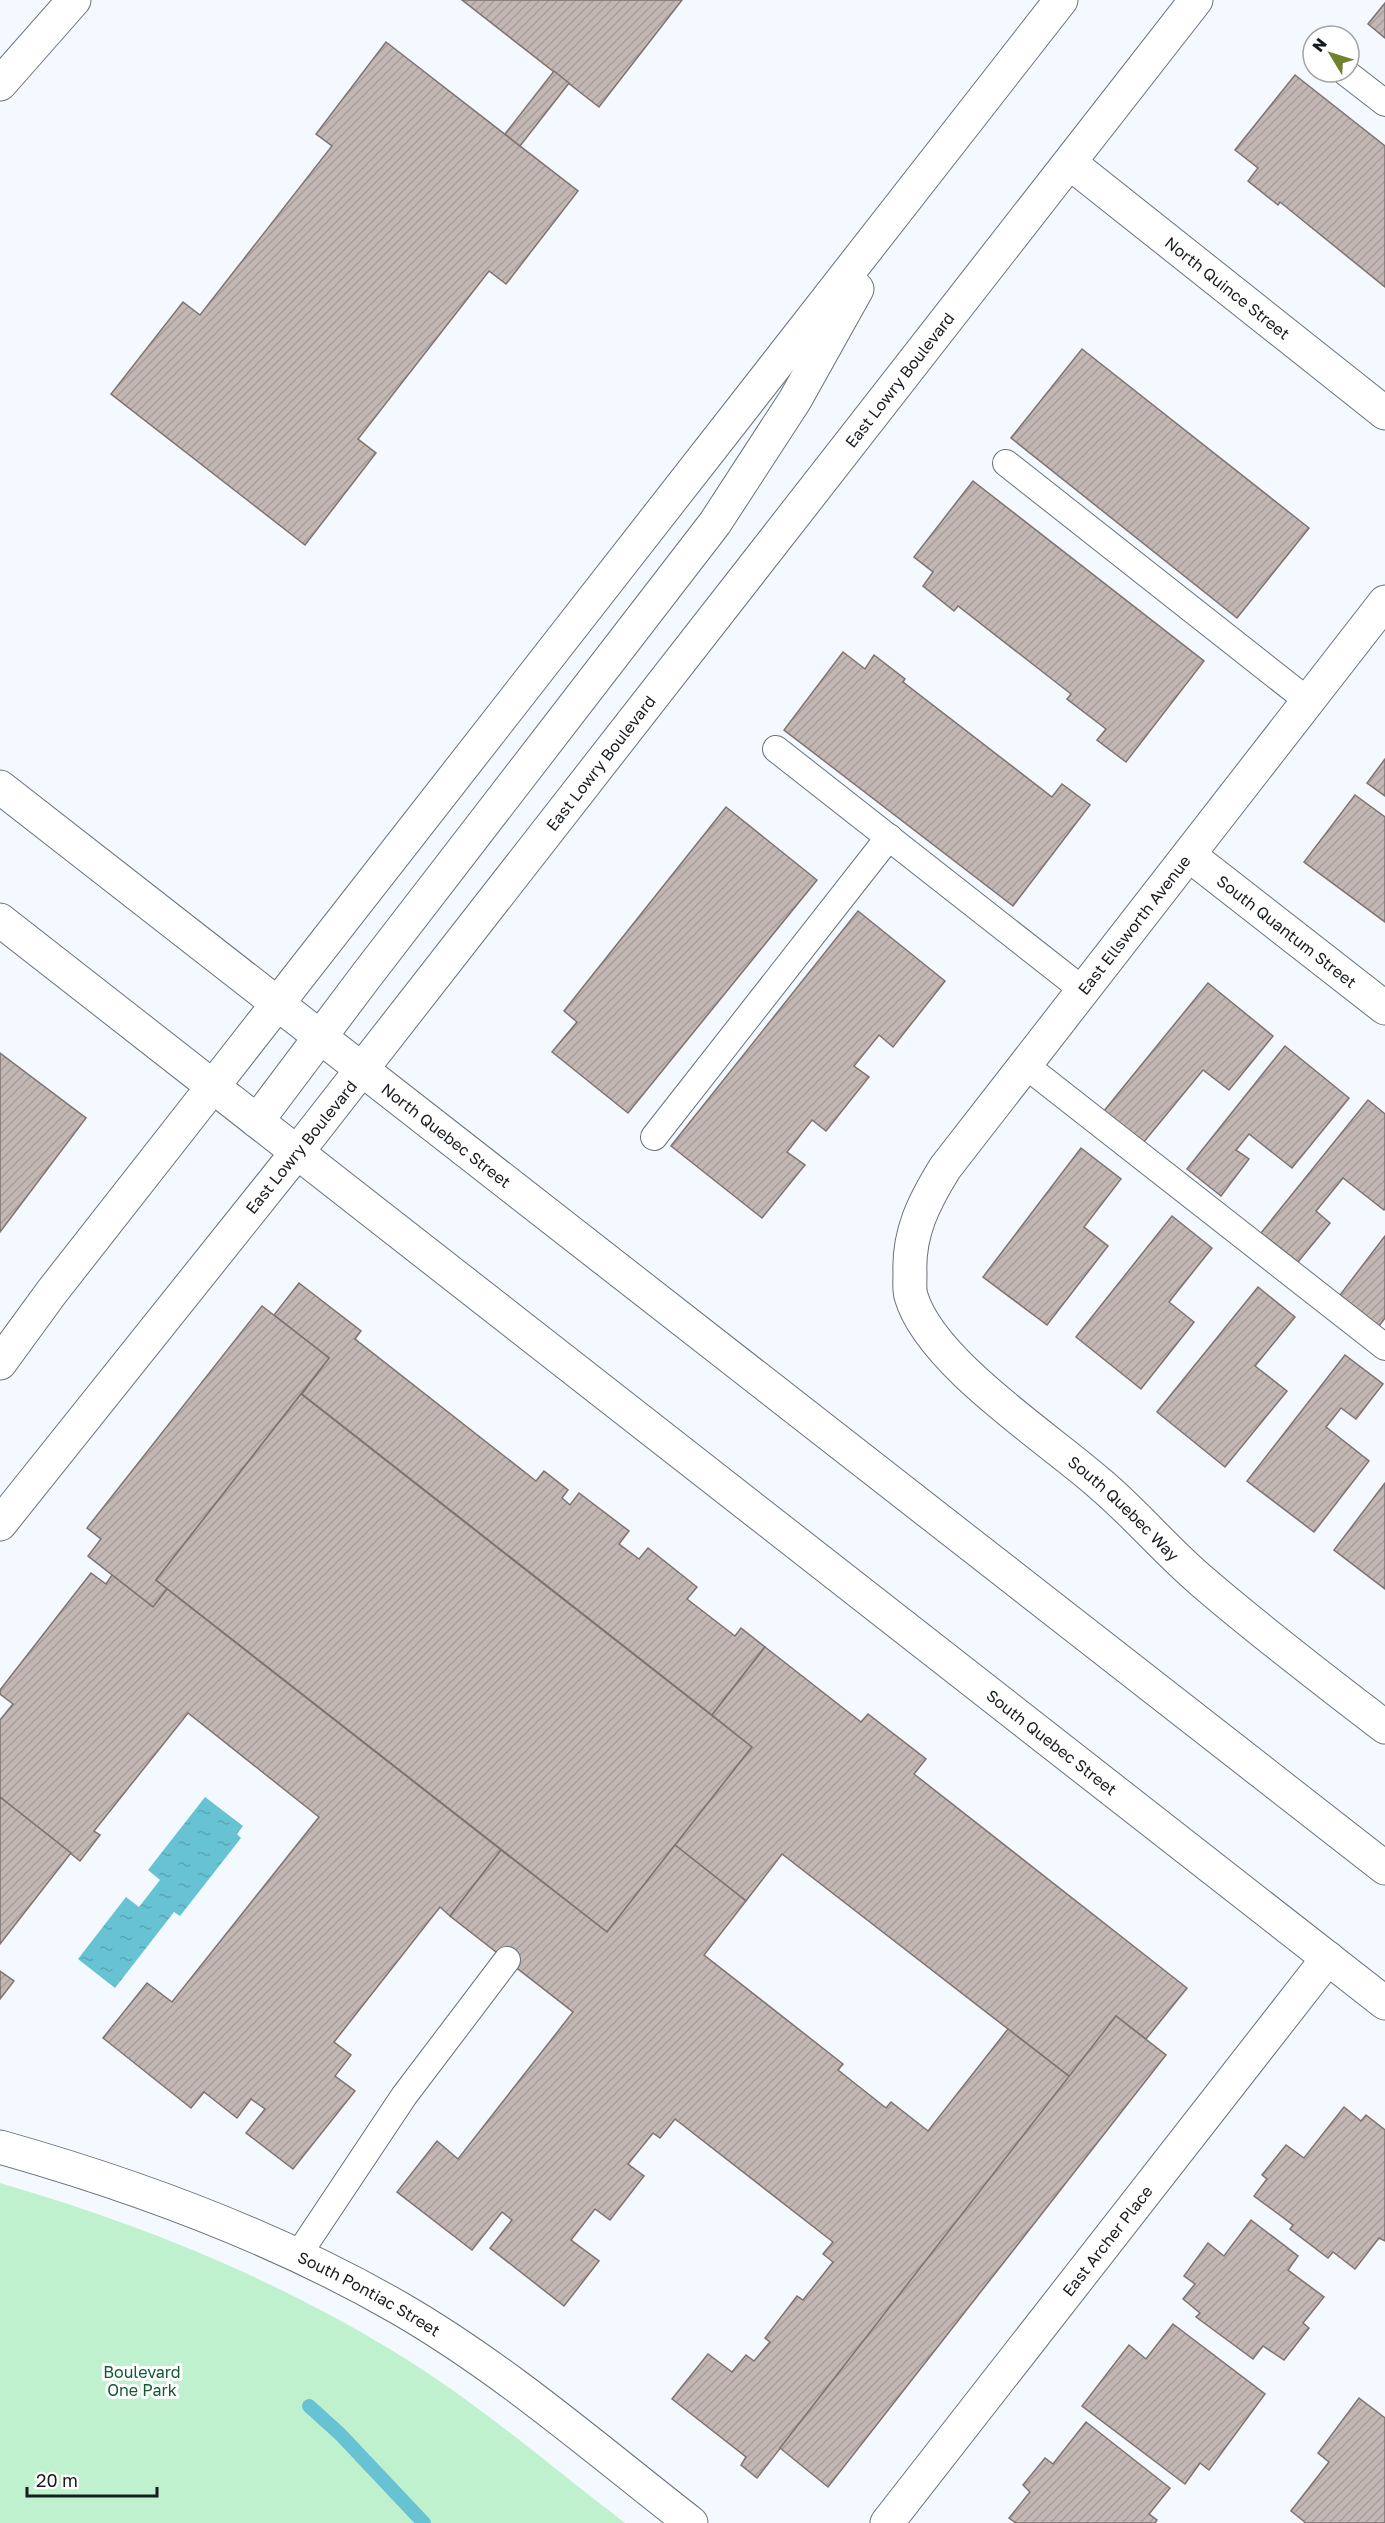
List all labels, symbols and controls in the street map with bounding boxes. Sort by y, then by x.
north arrow [1301,24,1361,84]
text: N [1308,34,1331,56]
street label: North Quince Street [1161,232,1294,344]
street label: East Lowry Boulevard [841,308,959,452]
street label: East Lowry Boulevard [542,691,660,835]
street label: East Ellsworth Avenue [1073,851,1195,999]
street label: South Quantum Street [1213,871,1361,992]
street label: East Lowry Boulevard [241,1076,361,1218]
street label: North Quebec Street [377,1079,515,1192]
street label: South Quebec Way [1064,1452,1183,1565]
street label: South Quebec Street [983,1685,1121,1799]
street label: East Archer Place [1058,2181,1157,2300]
street label: South Pontiac Street [295,2247,444,2341]
park label: Boulevard One Park [103,2362,181,2400]
scale bar [27,2460,158,2498]
text: 20 m [36,2469,78,2491]

